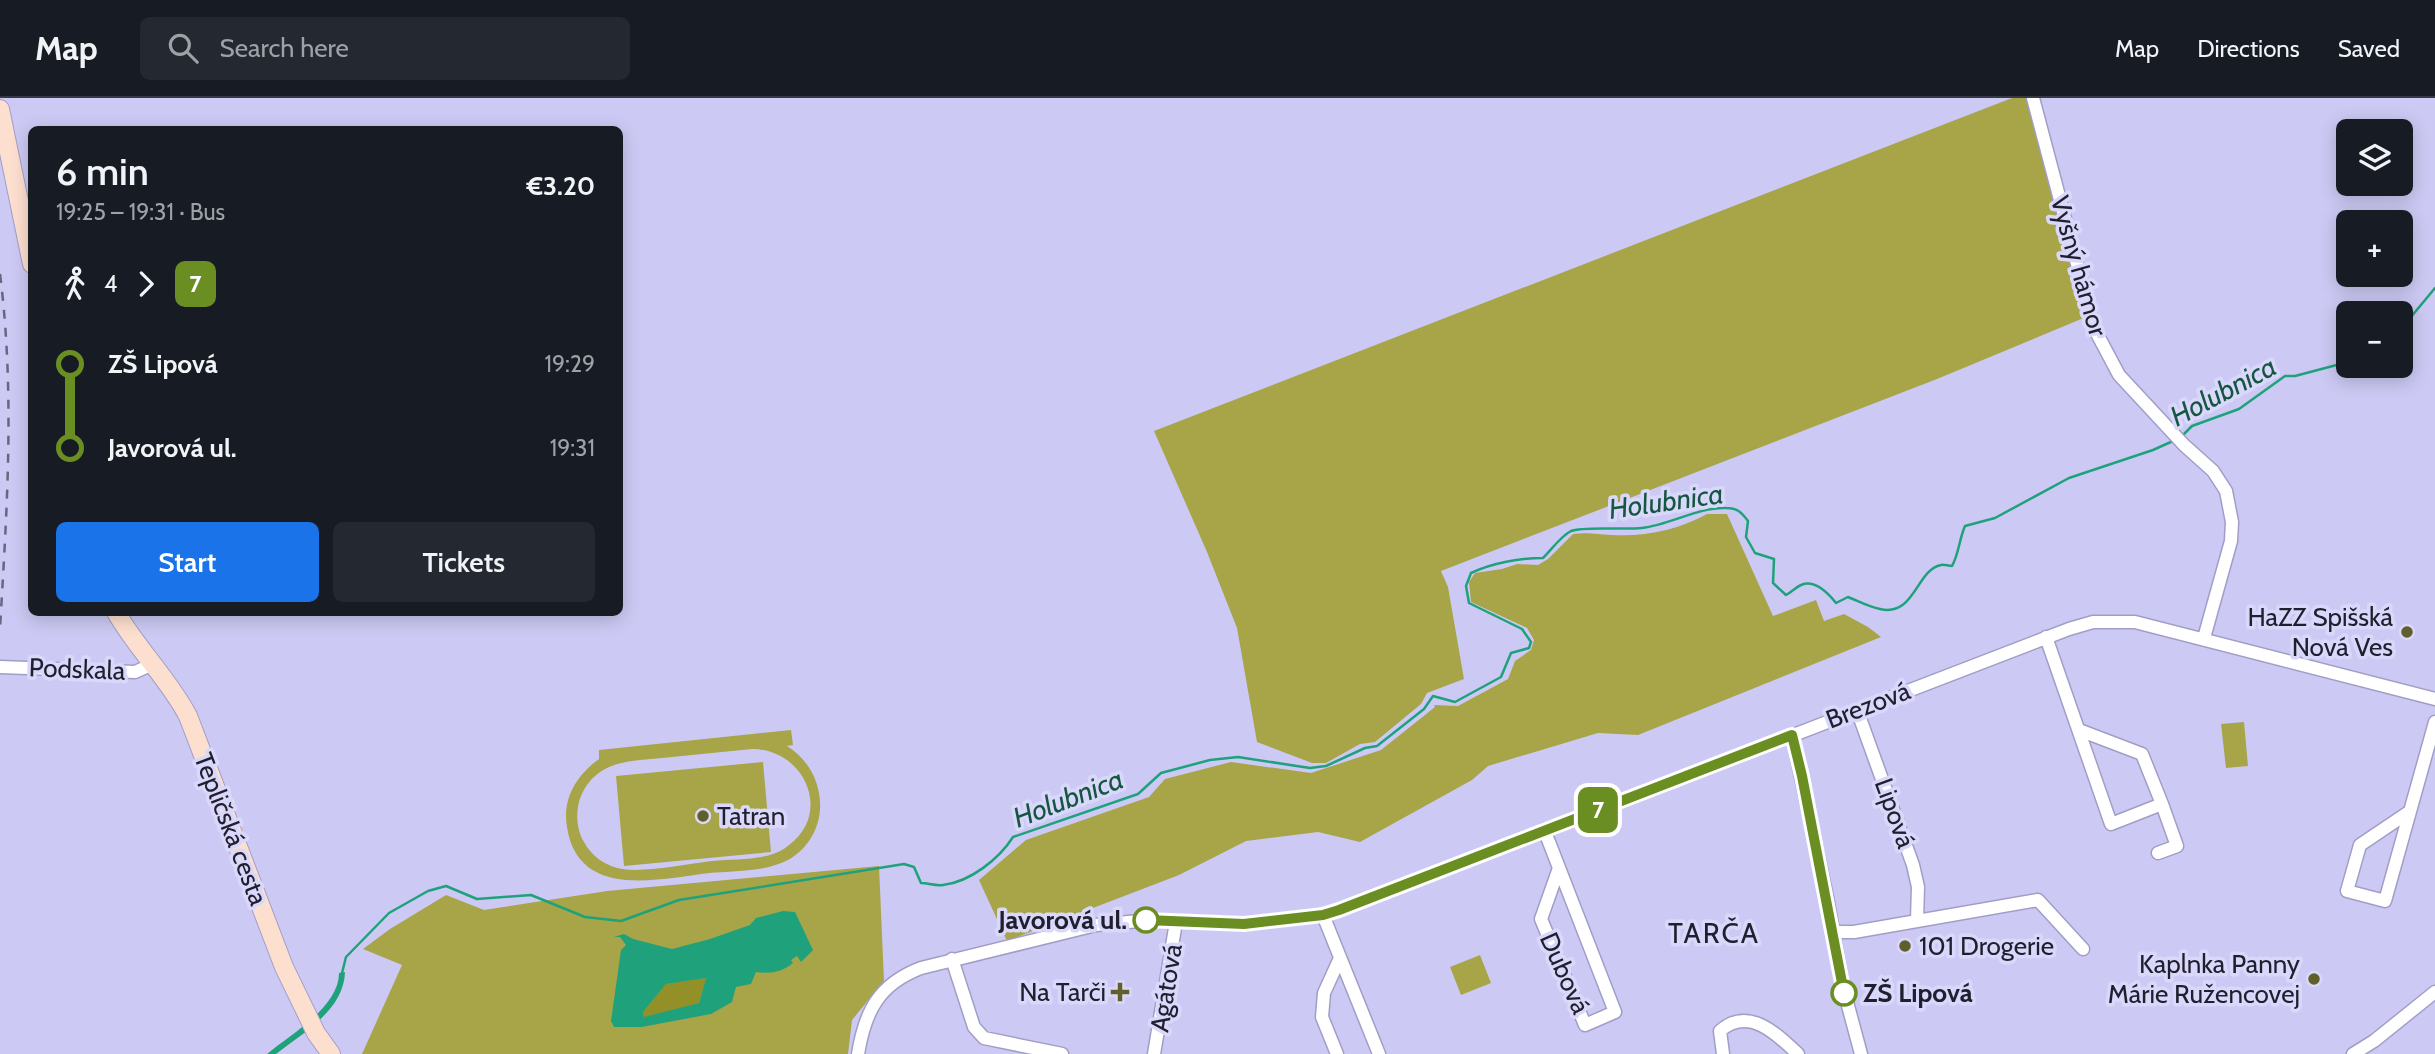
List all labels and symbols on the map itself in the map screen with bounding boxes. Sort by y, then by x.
street label: Vyšný hámor [2044,192,2114,341]
water label: Holubnica [2164,349,2282,433]
water label: Holubnica [1607,476,1725,526]
place label: HaZZ Spišská Nová Ves [2247,601,2394,663]
marker: HaZZ Spišská Nová Ves [2399,624,2415,640]
street label: Podskala [28,651,126,687]
street label: Brezová [1821,674,1915,736]
street label: Tepličská cesta [187,748,275,910]
water label: Holubnica [1008,761,1128,835]
street label: Lipová [1868,774,1923,853]
line badge: 7 [1575,787,1621,833]
place label: Tatran [717,800,785,832]
marker: Tatran [695,808,711,824]
place label: Javorová ul. [998,904,1127,936]
marker: Javorová ul. [1133,907,1159,933]
district label: TARČA [1668,916,1760,950]
street label: Dubová [1533,927,1597,1019]
place label: 101 Drogerie [1919,930,2054,962]
marker: 101 Drogerie [1897,938,1913,954]
street label: Agátová [1143,941,1189,1034]
place label: Kaplnka Panny Márie Ružencovej [2108,948,2300,1010]
marker: Kaplnka Panny Márie Ružencovej [2306,971,2322,987]
place label: Na Tarči [1019,976,1106,1008]
place label: ZŠ Lipová [1863,977,1973,1009]
marker: ZŠ Lipová [1831,980,1857,1006]
marker: Na Tarči [1112,984,1128,1000]

